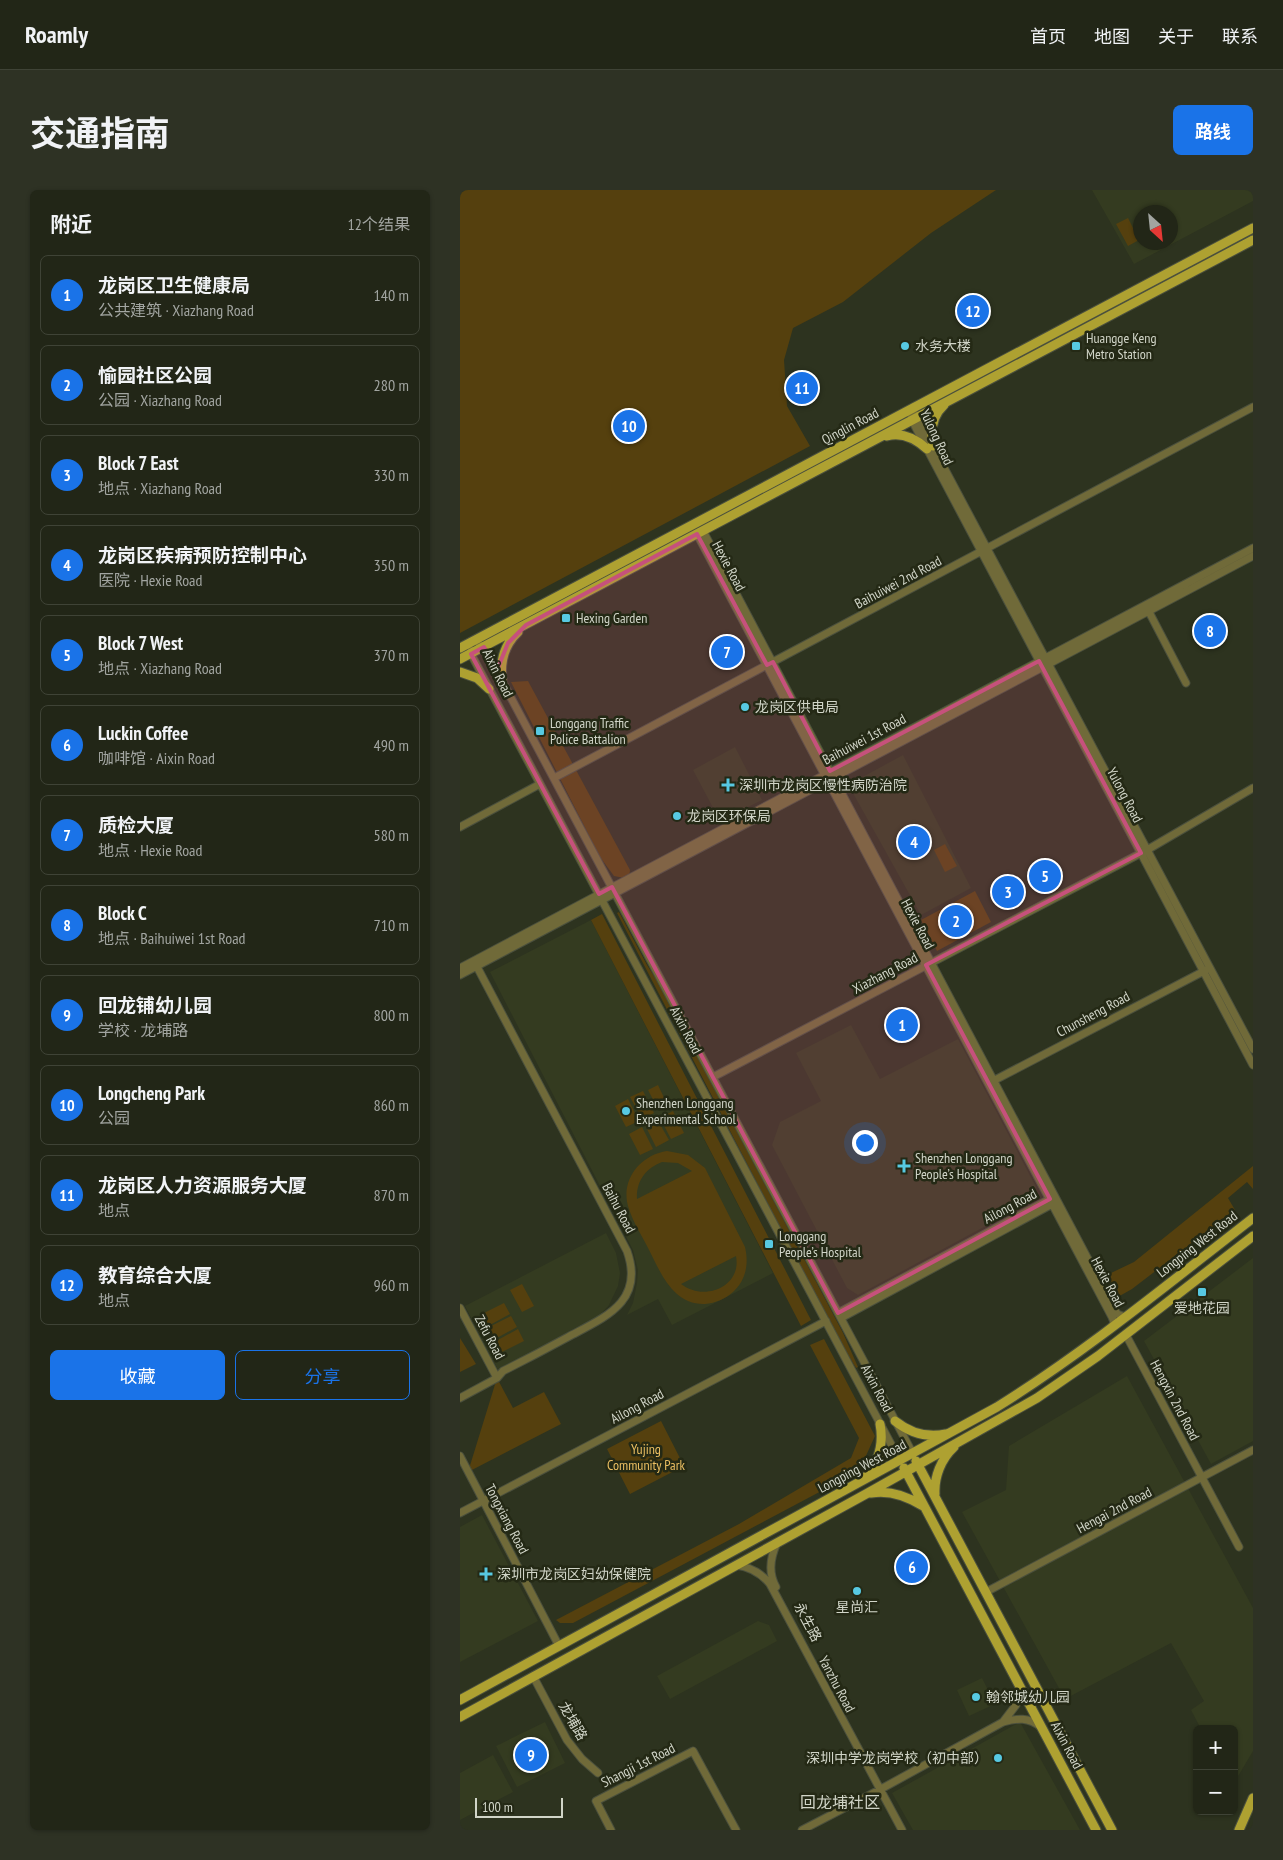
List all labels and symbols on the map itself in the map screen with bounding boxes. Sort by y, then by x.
north arrow [1133,205,1178,250]
pin: 12 [957,292,989,330]
place label: Huangge Keng Metro Station [1086,329,1157,363]
place label: 水务大楼 [915,337,971,355]
marker: 水务大楼 [899,340,911,352]
marker: Huangge Keng Metro Station [1070,340,1082,352]
pin: 11 [786,369,818,407]
street label: Qinglin Road [818,403,882,449]
street label: Yulong Road [916,406,958,468]
pin: 10 [613,407,645,445]
street label: Hexie Road [708,538,750,594]
street label: Baihuiwei 2nd Road [851,552,945,612]
place label: Hexing Garden [576,609,647,627]
marker: Hexing Garden [560,612,572,624]
pin: 8 [1194,612,1226,650]
pin: 7 [711,633,743,671]
street label: Aixin Road [479,646,517,700]
place label: 龙岗区供电局 [755,698,839,716]
marker: 龙岗区供电局 [739,701,751,713]
street label: Baihuiwei 1st Road [819,709,909,769]
place label: Longgang Traffic Police Battalion [550,714,629,748]
marker: Longgang Traffic Police Battalion [534,725,546,737]
street label: Yulong Road [1103,764,1147,826]
place label: 深圳市龙岗区慢性病防治院 [739,776,907,794]
marker: 深圳市龙岗区慢性病防治院 [721,778,735,792]
place label: 龙岗区环保局 [687,807,771,825]
marker: 龙岗区环保局 [671,810,683,822]
pin: 4 [898,823,930,861]
pin: 5 [1029,857,1061,895]
pin: 3 [992,873,1024,911]
street label: Hexie Road [897,896,939,952]
pin: 2 [940,902,972,940]
street label: Xiazhang Road [849,948,921,998]
street label: Chunsheng Road [1053,987,1133,1041]
street label: Aixin Road [666,1003,706,1057]
pin: 1 [886,1006,918,1044]
place label: Shenzhen Longgang Experimental School [636,1094,736,1128]
marker: Shenzhen Longgang Experimental School [620,1105,632,1117]
your location [852,1130,878,1156]
place label: Shenzhen Longgang People’s Hospital [915,1149,1012,1183]
marker: Shenzhen Longgang People’s Hospital [897,1159,911,1173]
street label: Baihu Road [598,1180,640,1236]
street label: Ailong Road [980,1184,1040,1228]
street label: Longping West Road [1153,1207,1241,1281]
place label: Longgang People’s Hospital [779,1227,862,1261]
marker: Longgang People’s Hospital [763,1238,775,1250]
street label: Hexie Road [1087,1254,1129,1310]
marker: 爱地花园 [1196,1286,1208,1298]
place label: 爱地花园 [1174,1299,1230,1317]
street label: Zefu Road [471,1312,509,1362]
street label: Hengxin 2nd Road [1146,1357,1204,1443]
street label: Aixin Road [857,1361,897,1415]
street label: Ailong Road [607,1384,667,1428]
street label: Longping West Road [815,1435,909,1497]
park label: Yujing Community Park [607,1440,686,1474]
street label: Tongxiang Road [481,1481,533,1557]
street label: Hengai 2nd Road [1073,1483,1155,1537]
pin: 6 [896,1548,928,1586]
place label: 深圳市龙岗区妇幼保健院 [497,1565,651,1583]
marker: 深圳市龙岗区妇幼保健院 [479,1567,493,1581]
marker: 星尚汇 [851,1585,863,1597]
place label: 星尚汇 [836,1598,878,1616]
street label: 永生路 [790,1599,826,1645]
street label: Yanzhu Road [815,1653,859,1715]
place label: 翰邻城幼儿园 [986,1688,1070,1706]
marker: 翰邻城幼儿园 [970,1691,982,1703]
street label: 龙埔路 [555,1698,591,1744]
street label: Aixin Road [1047,1718,1087,1772]
pin: 9 [515,1736,547,1774]
street label: Shangji 1st Road [598,1739,678,1791]
place label: 深圳中学龙岗学校（初中部） [806,1749,988,1767]
marker: 深圳中学龙岗学校（初中部） [992,1752,1004,1764]
district label: 回龙埔社区 [800,1792,880,1812]
scale bar [475,1795,562,1818]

